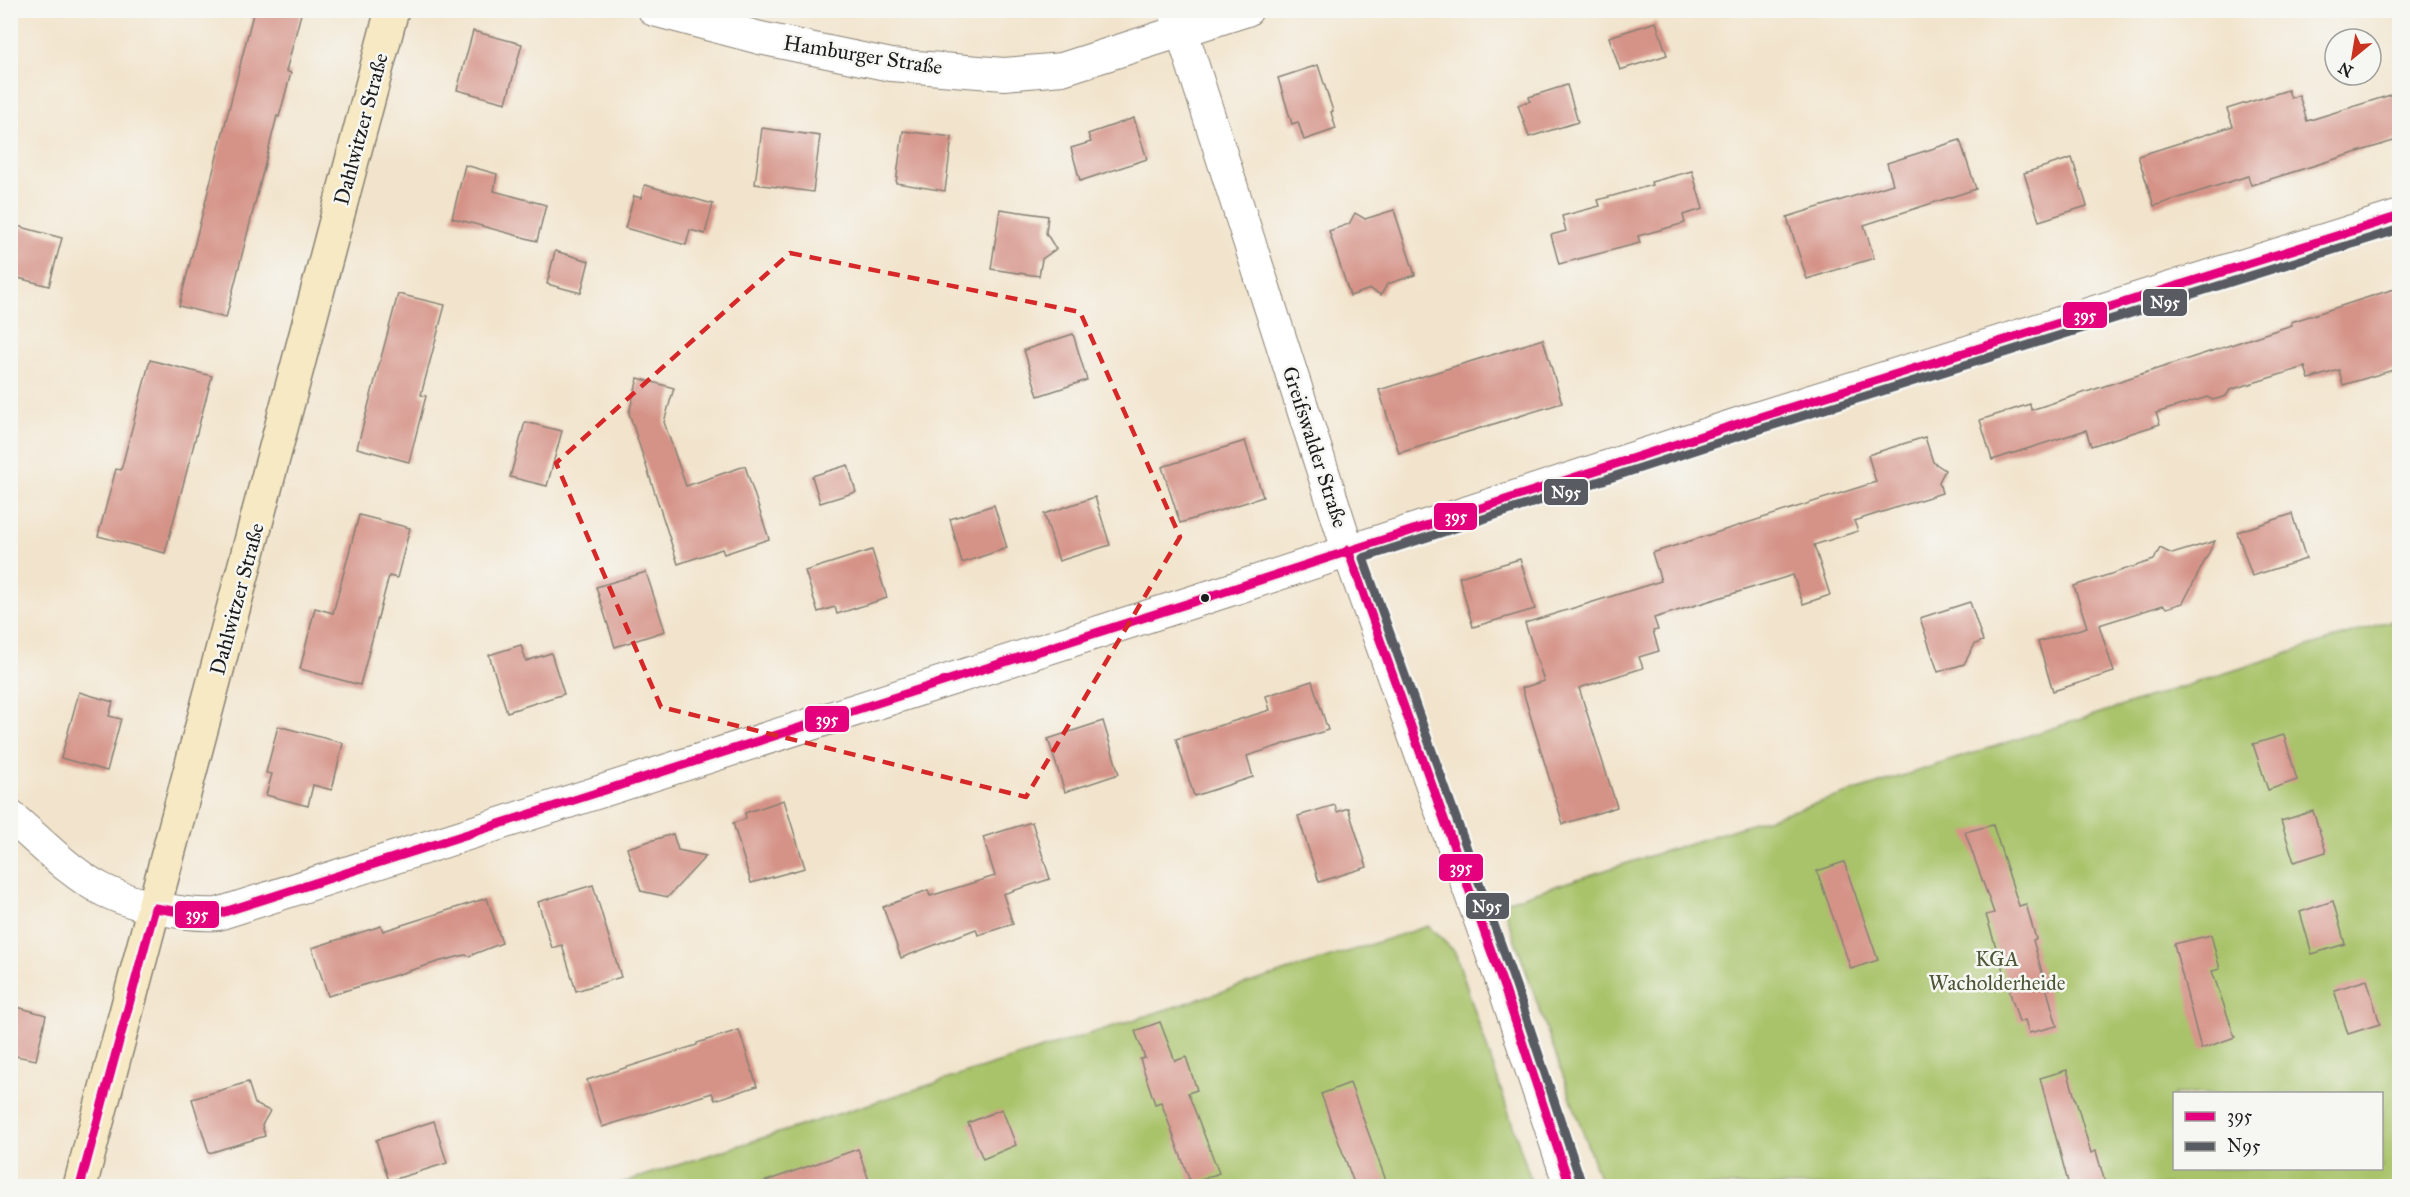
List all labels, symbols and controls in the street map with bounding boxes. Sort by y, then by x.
north arrow [2323,27,2383,87]
street label: Hamburger Straße [782,30,945,80]
street label: Dahlwitzer Straße [328,50,394,208]
text: N [2335,58,2356,81]
line badge: N95 [2142,288,2188,317]
text: N95 [2150,293,2180,313]
line badge: 395 [2062,301,2108,329]
text: 395 [2074,306,2097,326]
street label: Greifswalder Straße [1277,363,1353,531]
line badge: N95 [1543,478,1589,506]
text: N95 [1551,483,1581,503]
line badge: 395 [1433,502,1478,531]
text: 395 [1445,507,1468,527]
street label: Dahlwitzer Straße [204,520,270,678]
unlabelled marker [1199,592,1211,604]
line badge: 395 [804,705,850,733]
text: 395 [816,710,839,730]
line badge: 395 [1438,853,1484,882]
text: 395 [1450,858,1473,878]
line badge: N95 [1465,892,1510,920]
text: N95 [1472,897,1502,917]
line badge: 395 [174,900,220,929]
text: 395 [186,905,209,925]
park label: KGA Wacholderheide [1929,946,2066,996]
legend [2173,1092,2383,1170]
text: 395 [2227,1105,2253,1127]
text: N95 [2227,1135,2261,1157]

